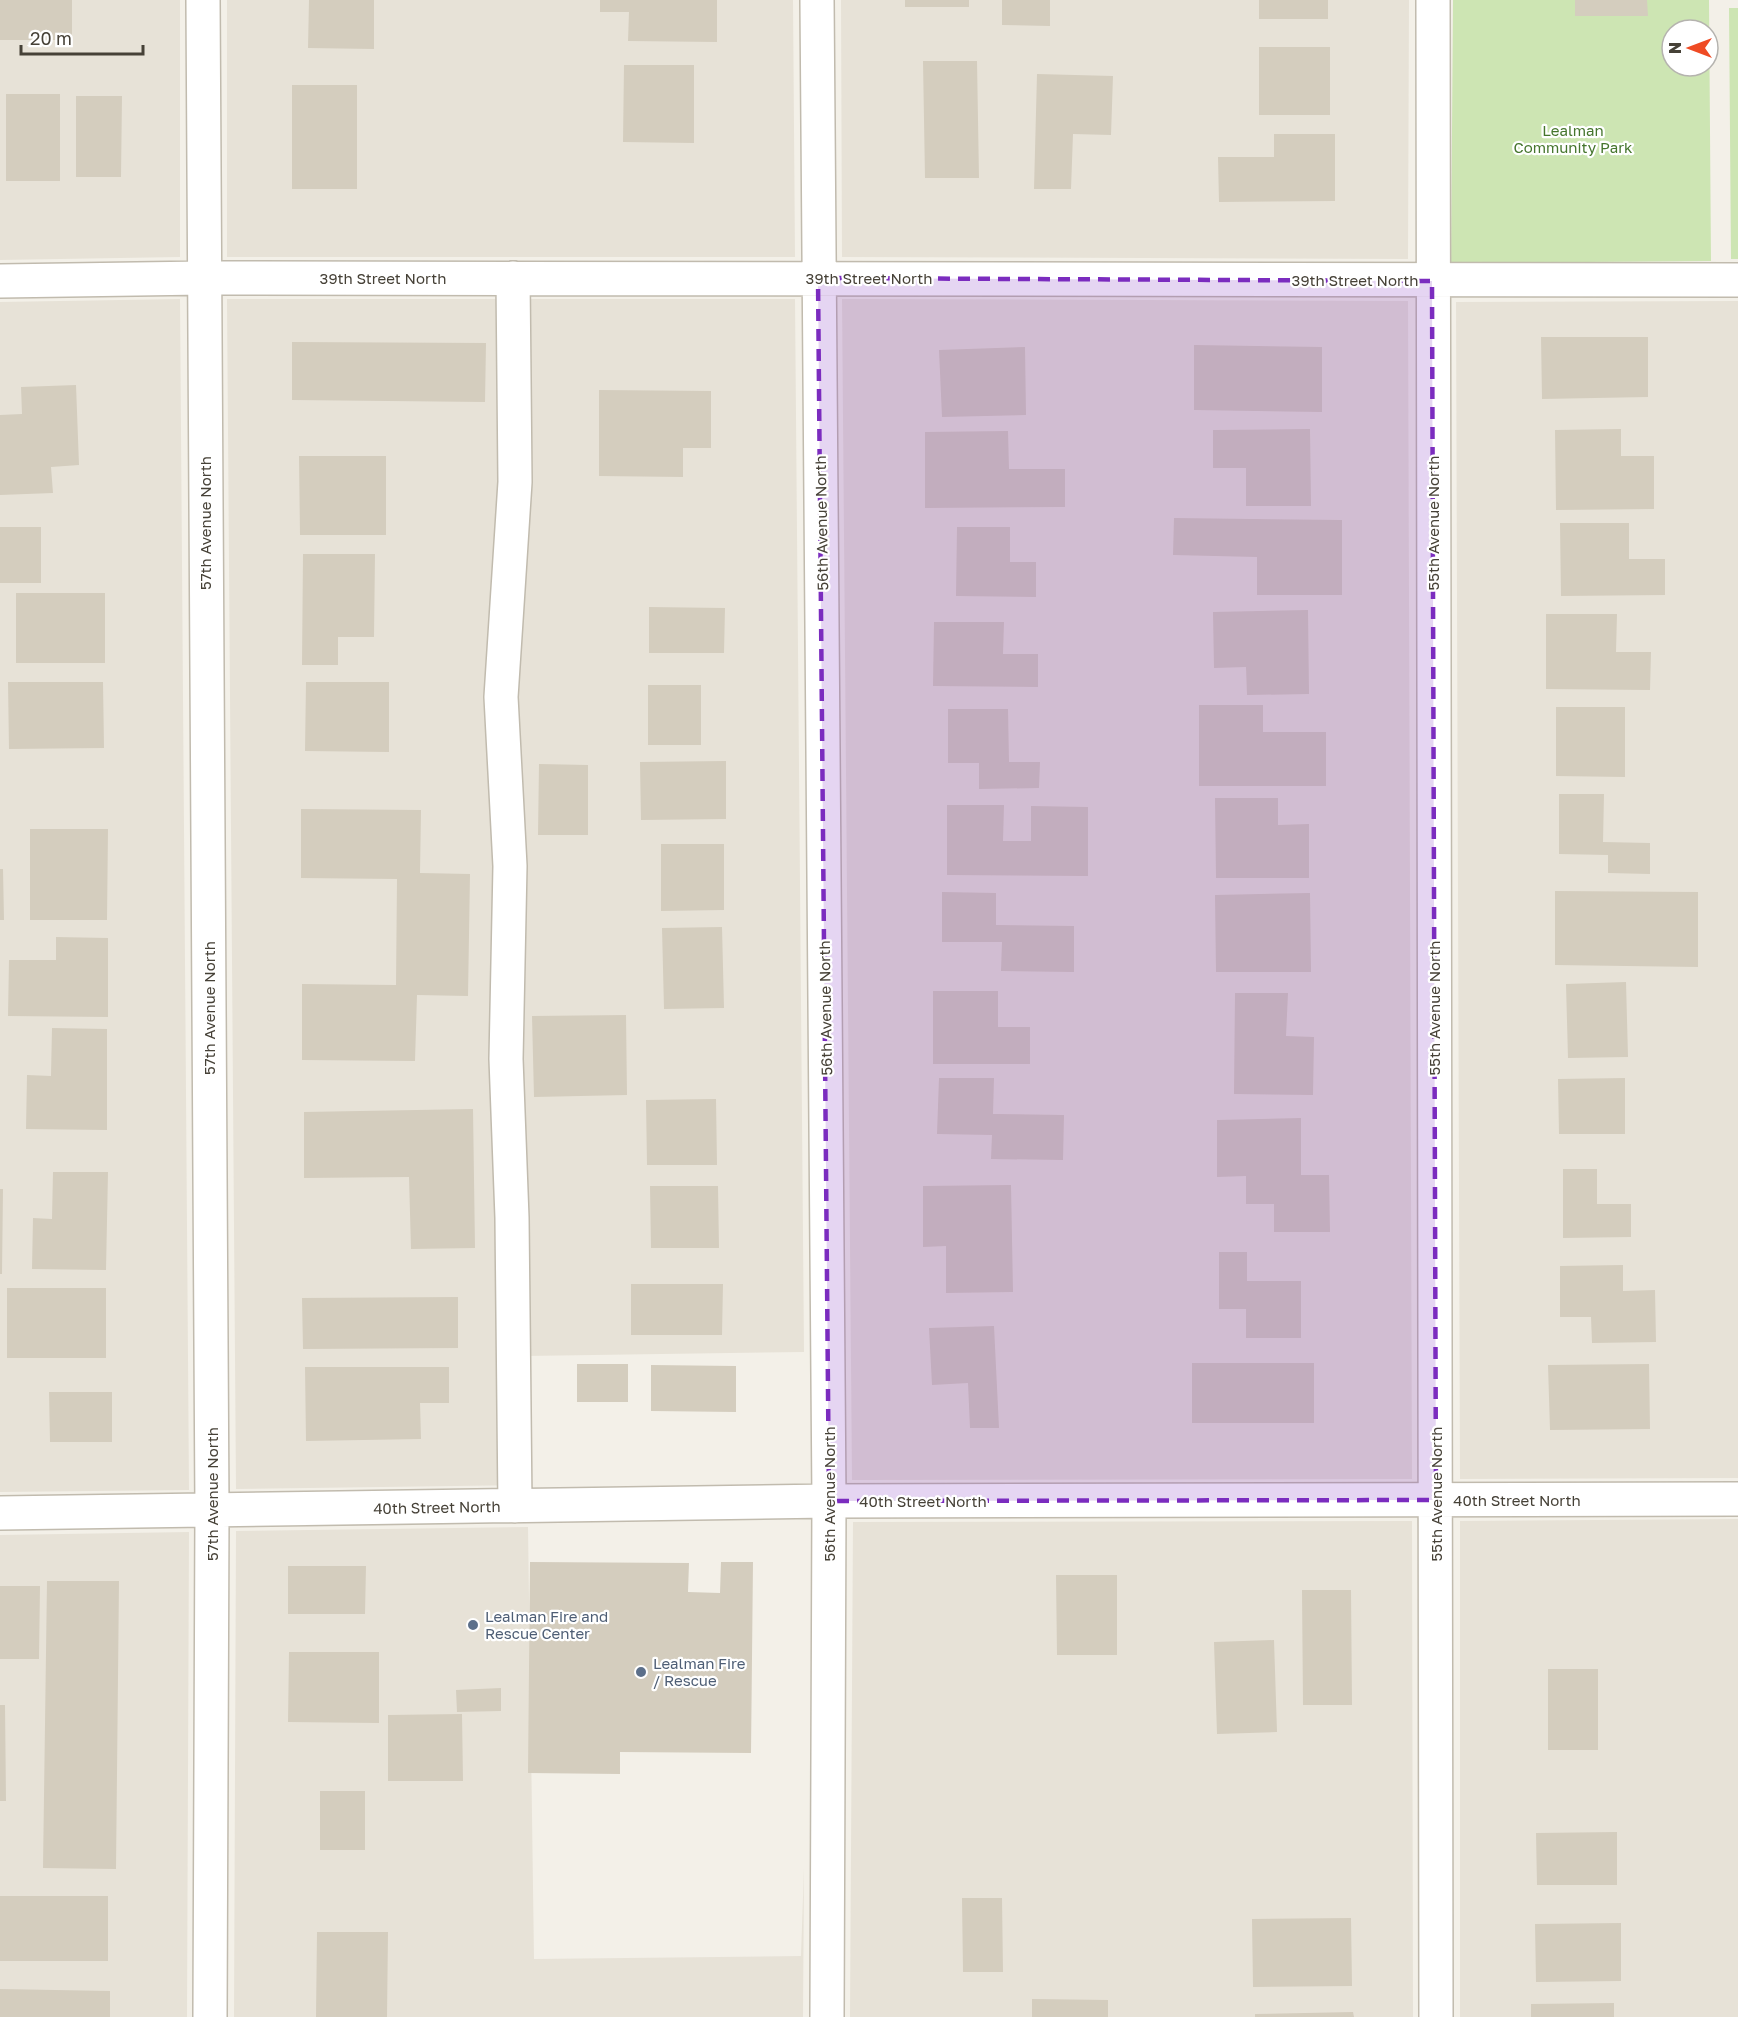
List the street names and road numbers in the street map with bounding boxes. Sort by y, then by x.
street label: 39th Street North [320,269,446,287]
street label: 39th Street North [806,269,932,287]
street label: 39th Street North [1292,271,1418,289]
street label: 56th Avenue North [811,455,831,591]
street label: 57th Avenue North [196,456,214,590]
street label: 55th Avenue North [1424,456,1442,590]
street label: 56th Avenue North [815,940,835,1076]
street label: 57th Avenue North [200,941,218,1075]
street label: 55th Avenue North [1425,941,1443,1075]
street label: 56th Avenue North [820,1426,838,1562]
street label: 57th Avenue North [203,1427,221,1561]
street label: 55th Avenue North [1427,1427,1445,1561]
street label: 40th Street North [1453,1491,1581,1509]
street label: 40th Street North [859,1492,987,1510]
street label: 40th Street North [373,1497,501,1517]

